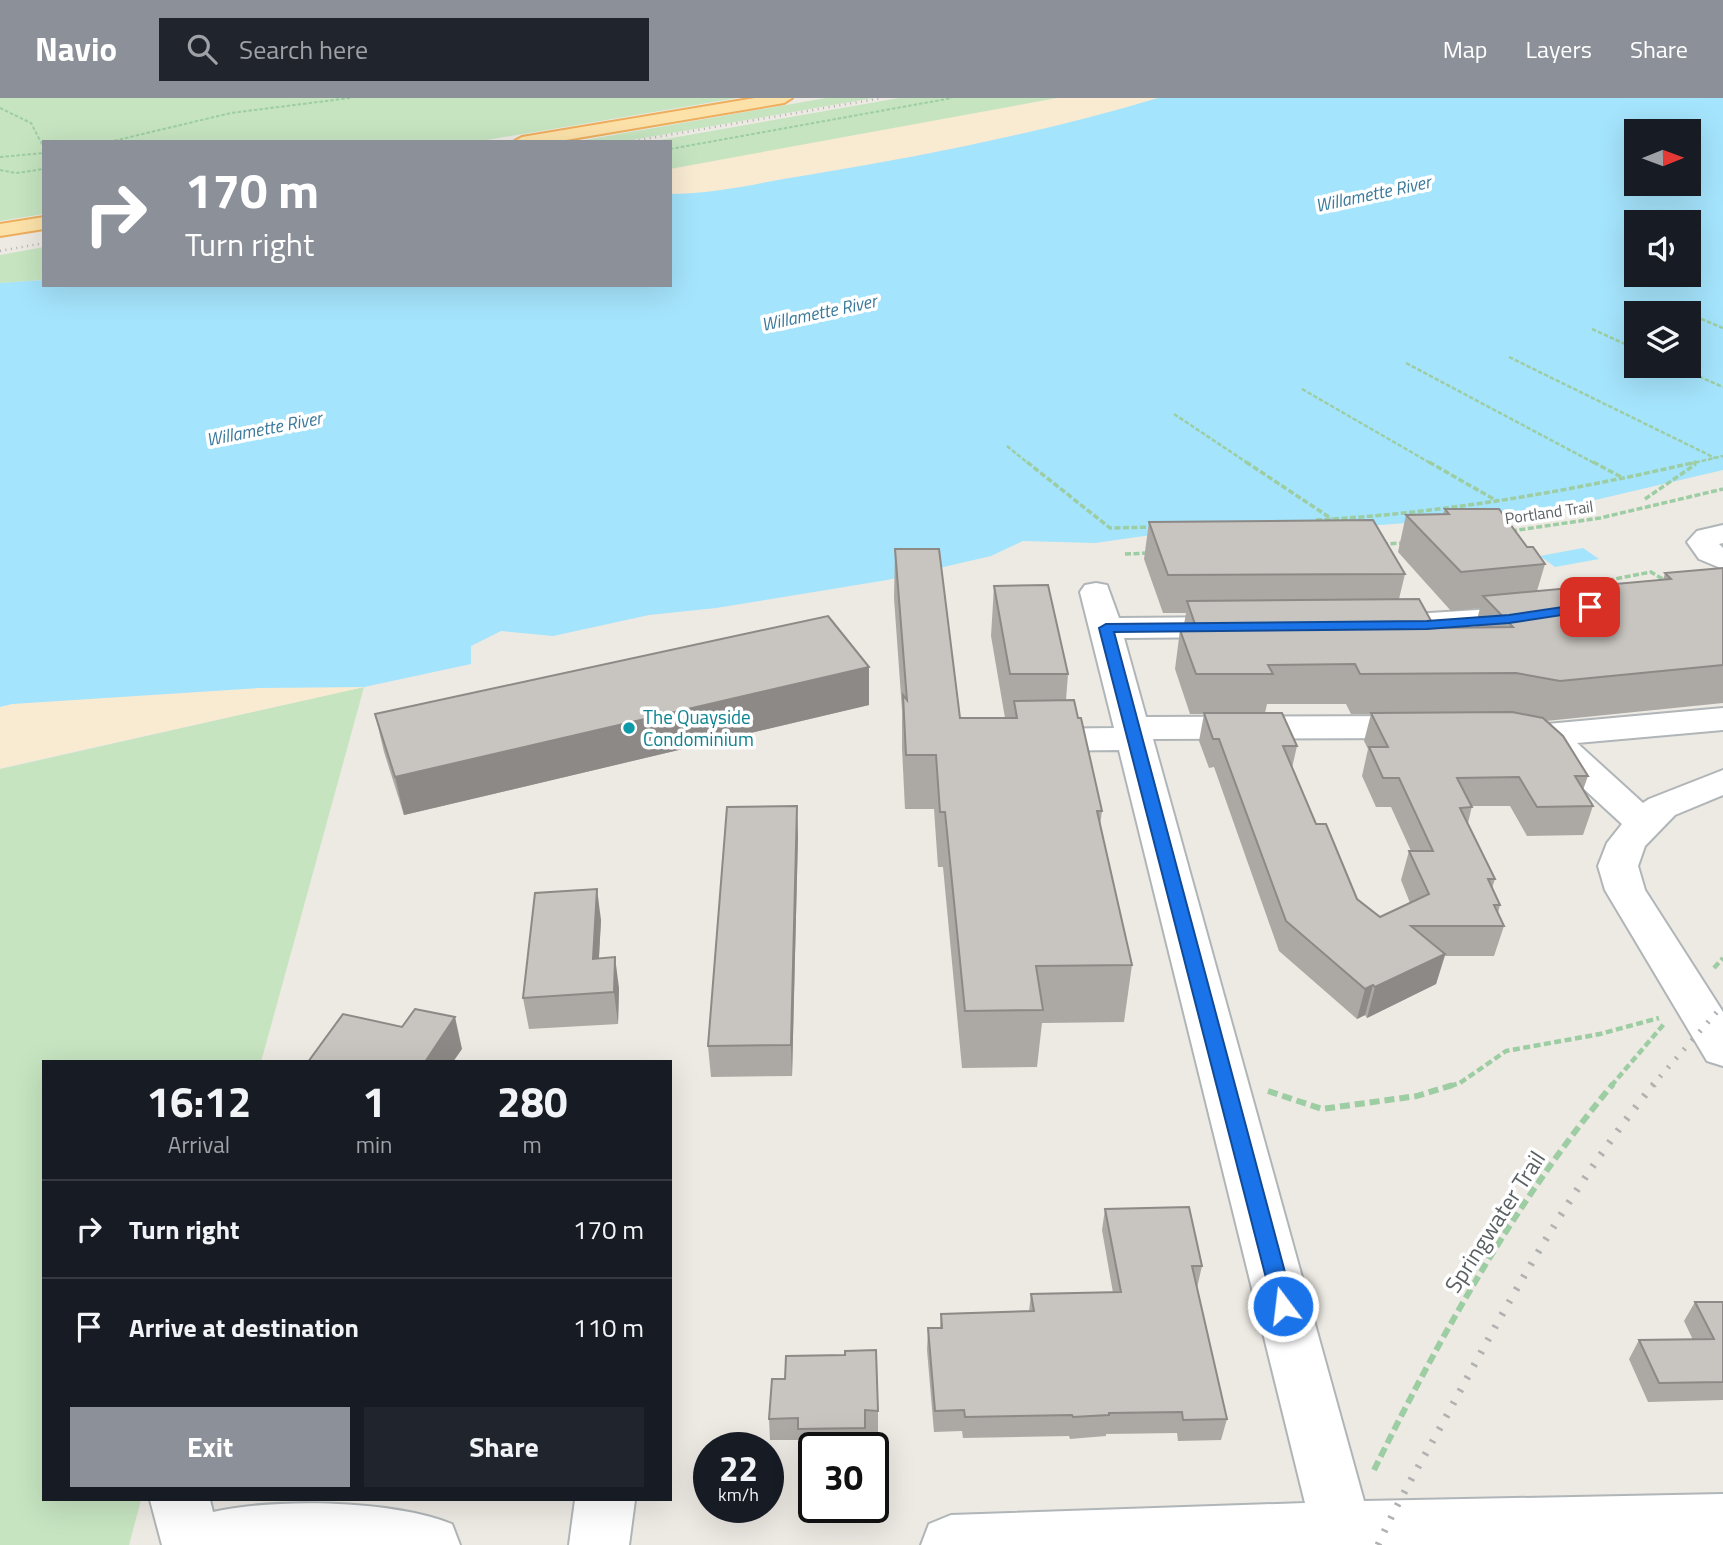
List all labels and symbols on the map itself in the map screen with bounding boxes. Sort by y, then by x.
north arrow [1624,119,1701,196]
water label: Willamette River [1313,168,1435,219]
water label: Willamette River [759,287,881,338]
water label: Willamette River [204,404,326,453]
street label: Portland Trail [1503,494,1595,530]
pin [1560,577,1620,637]
place label: The Quayside Condominium [643,702,754,753]
marker: The Quayside Condominium [621,720,637,736]
street label: Springwater Trail [1435,1144,1554,1300]
position arrow [1246,1269,1320,1343]
speed limit sign: 30 [798,1432,889,1523]

